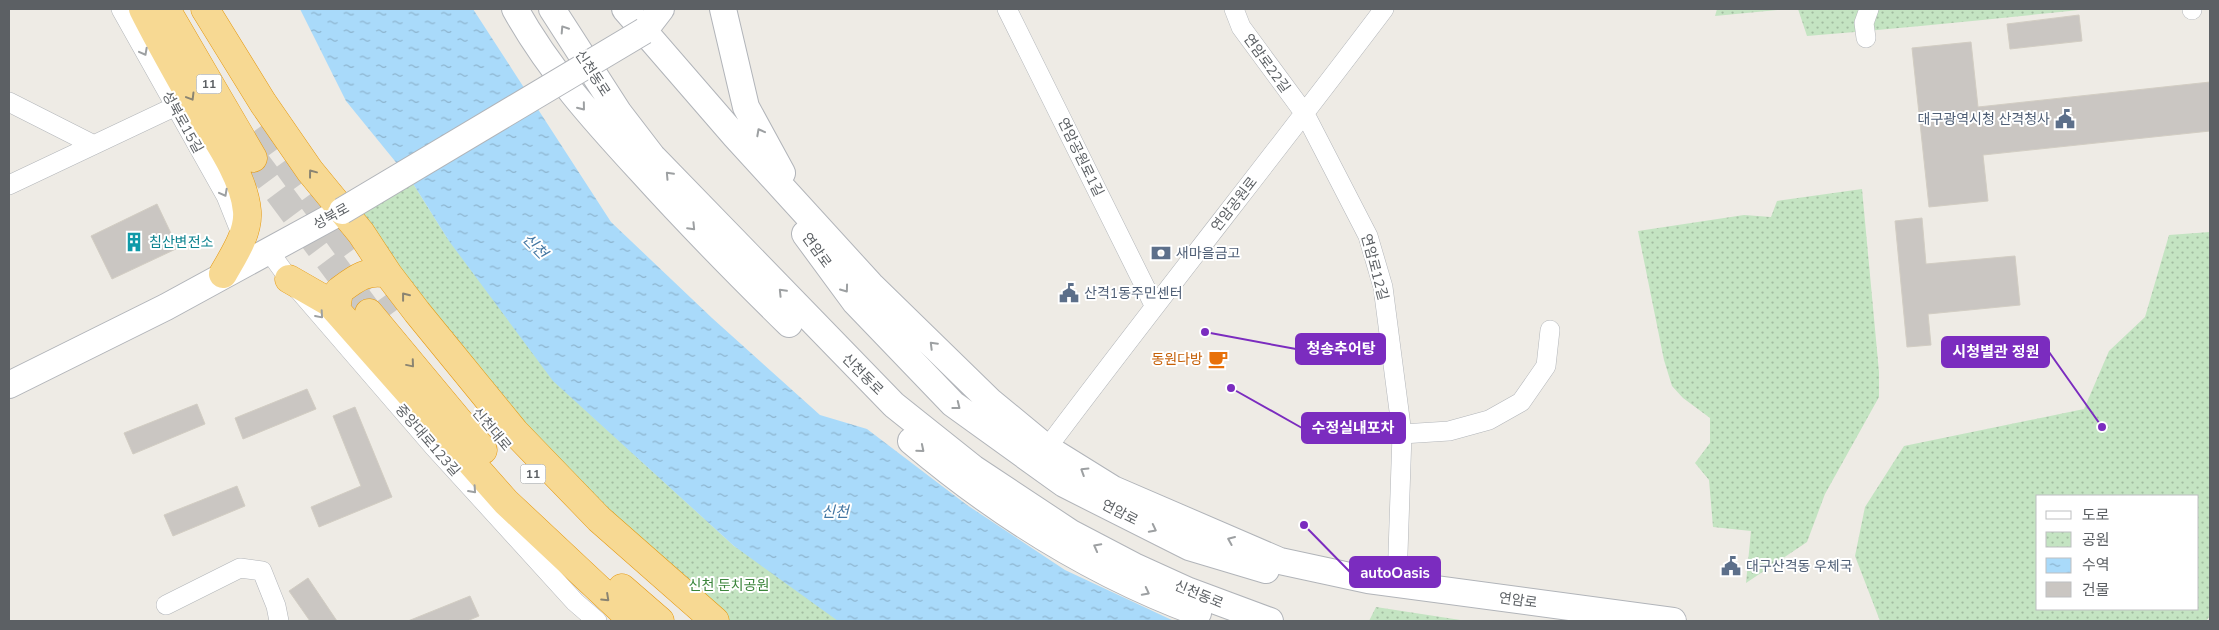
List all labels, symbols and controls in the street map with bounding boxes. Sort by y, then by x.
one-way arrow [561,25,571,34]
street label: 연암로22길 [1239,30,1294,97]
one-way arrow [138,46,148,55]
street label: 신천동로 [571,46,615,100]
road number: 11 [196,74,222,94]
street label: 성북로15길 [158,88,207,157]
one-way arrow [185,92,195,101]
one-way arrow [576,101,585,110]
public building icon: 대구광역시청 산격청사 [2054,108,2076,130]
place label: 대구광역시청 산격청사 [1918,110,2050,129]
street label: 연암공원로1길 [1053,115,1108,200]
one-way arrow [756,129,766,138]
one-way arrow [309,170,317,179]
one-way arrow [666,171,675,180]
street label: 연암공원로 [1207,173,1262,236]
one-way arrow [217,188,227,197]
street label: 성북로 [310,199,353,234]
one-way arrow [686,221,695,230]
water label: 신천 [518,229,553,264]
street label: 연암로 [798,229,836,272]
building icon: 침산변전소 [123,231,145,253]
street label: 연암로12길 [1356,232,1393,303]
place label: 침산변전소 [149,233,214,252]
bank icon: 새마을금고 [1150,242,1172,264]
place label: 새마을금고 [1176,244,1241,263]
public building icon: 산격1동주민센터 [1058,282,1080,304]
one-way arrow [839,283,848,293]
place label: 산격1동주민센터 [1084,284,1183,303]
one-way arrow [779,289,788,298]
one-way arrow [401,292,410,301]
one-way arrow [314,310,323,319]
callout: 청송추어탕 [1296,334,1385,364]
callout: 시청별관 정원 [1942,337,2049,367]
text: 청송추어탕 [1306,339,1376,359]
one-way arrow [929,342,938,351]
text: 시청별관 정원 [1953,342,2039,362]
cafe icon: 동원다방 [1207,348,1229,370]
street label: 신천동로 [838,349,888,399]
place label: 동원다방 [1151,350,1203,369]
one-way arrow [405,358,414,367]
street label: 중앙대로123길 [391,400,464,480]
one-way arrow [951,401,960,409]
street label: 신천대로 [468,403,516,455]
callout: 수정실내포차 [1302,413,1405,443]
text: 수정실내포차 [1312,418,1395,438]
one-way arrow [915,444,924,452]
road number: 11 [520,464,546,484]
one-way arrow [1080,467,1089,477]
one-way arrow [467,485,476,494]
street label: 연암로 [1098,495,1141,530]
legend [2036,495,2199,610]
water label: 신천 [821,502,851,522]
text: 도로 [2082,505,2110,525]
one-way arrow [1148,523,1157,533]
text: 공원 [2082,530,2110,550]
one-way arrow [1227,535,1236,546]
one-way arrow [1093,543,1102,553]
public building icon: 대구산격동 우체국 [1720,555,1742,577]
text: 수역 [2082,555,2110,575]
callout: autoOasis [1350,557,1440,587]
place label: 대구산격동 우체국 [1746,557,1853,576]
text: autoOasis [1360,563,1430,583]
park label: 신천 둔치공원 [689,576,769,595]
street label: 신천동로 [1171,576,1226,613]
text: 건물 [2082,580,2110,600]
one-way arrow [1141,586,1150,596]
street label: 연암로 [1497,588,1539,613]
one-way arrow [600,592,609,601]

